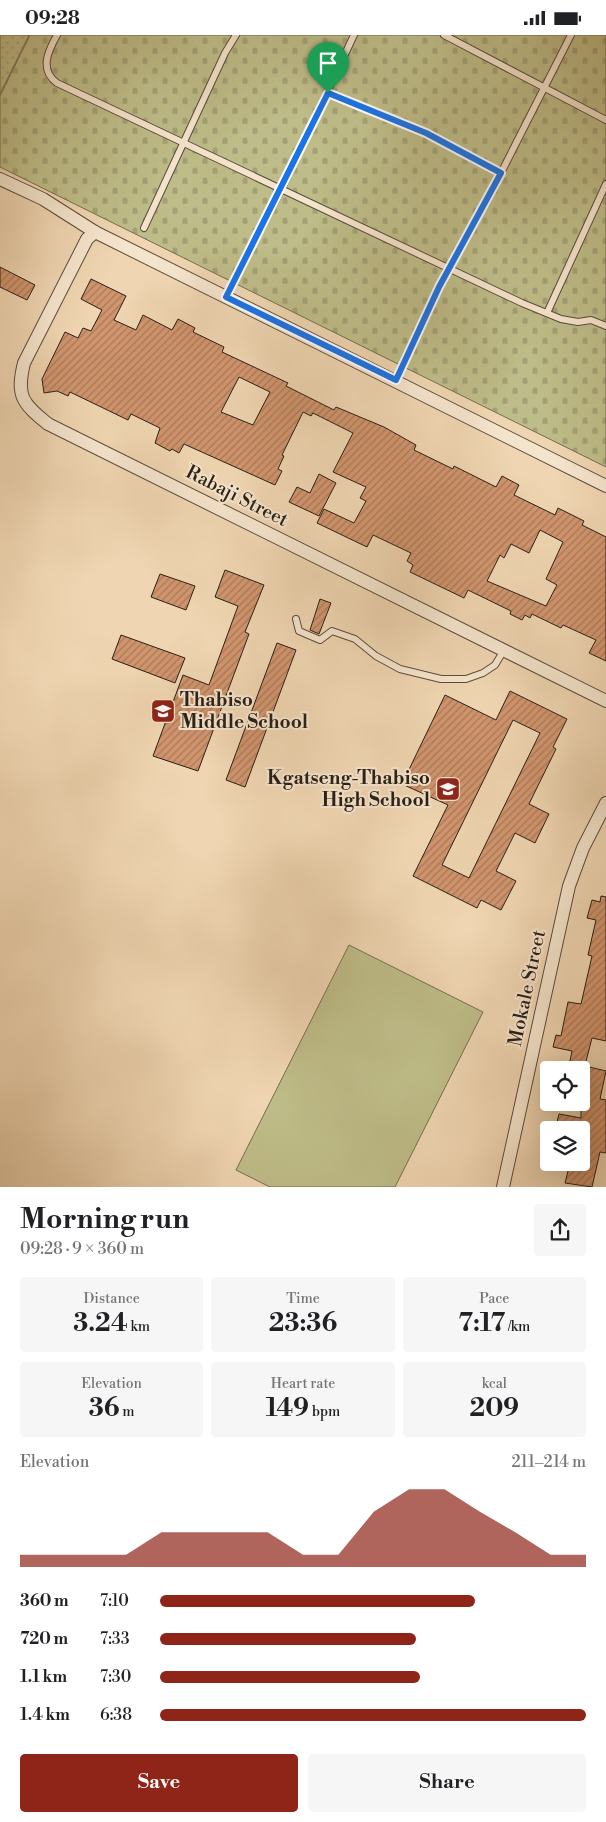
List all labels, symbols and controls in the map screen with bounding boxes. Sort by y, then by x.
text: 09:28 [25,6,80,30]
pin [307,42,349,93]
icon: arrive [314,49,342,77]
street label: Rabaji Street [182,460,292,532]
place label: Thabiso Middle School [180,688,308,734]
school or university icon: Thabiso Middle School [150,698,176,724]
place label: Kgatseng-Thabiso High School [267,766,430,812]
school or university icon: Kgatseng-Thabiso High School [435,776,461,802]
street label: Mokale Street [503,927,551,1048]
map controls [540,1061,590,1171]
button: locate [540,1061,590,1111]
button: layers [540,1121,590,1171]
text: Morning run [20,1202,189,1237]
button: share [534,1204,586,1256]
text: 09:28 · 9 × 360 m [20,1239,144,1259]
text: Distance [83,1290,140,1308]
text: Time [286,1290,320,1308]
text: Pace [479,1290,509,1308]
text: 3.24 [73,1308,128,1339]
text: 23:36 [269,1308,337,1339]
text: 7:17 [458,1308,505,1339]
text: km [128,1318,150,1336]
text: /km [505,1318,530,1336]
text: Elevation [81,1375,142,1393]
text: Heart rate [271,1375,335,1393]
text: kcal [482,1375,507,1393]
text: 36 [89,1393,119,1424]
text: 149 [266,1393,309,1424]
text: 209 [470,1393,519,1424]
text: m [119,1403,135,1421]
text: bpm [309,1403,340,1421]
text: Elevation [20,1452,89,1472]
text: 211–214 m [511,1452,586,1472]
text: 360 m [20,1591,68,1611]
text: 7:10 [100,1591,129,1611]
text: 720 m [20,1629,68,1649]
text: 7:33 [100,1629,130,1649]
text: 1.1 km [20,1667,67,1687]
text: 7:30 [100,1667,131,1687]
text: 1.4 km [20,1705,70,1725]
text: 6:38 [100,1705,132,1725]
button: Save [20,1754,298,1812]
button: Share [308,1754,586,1812]

